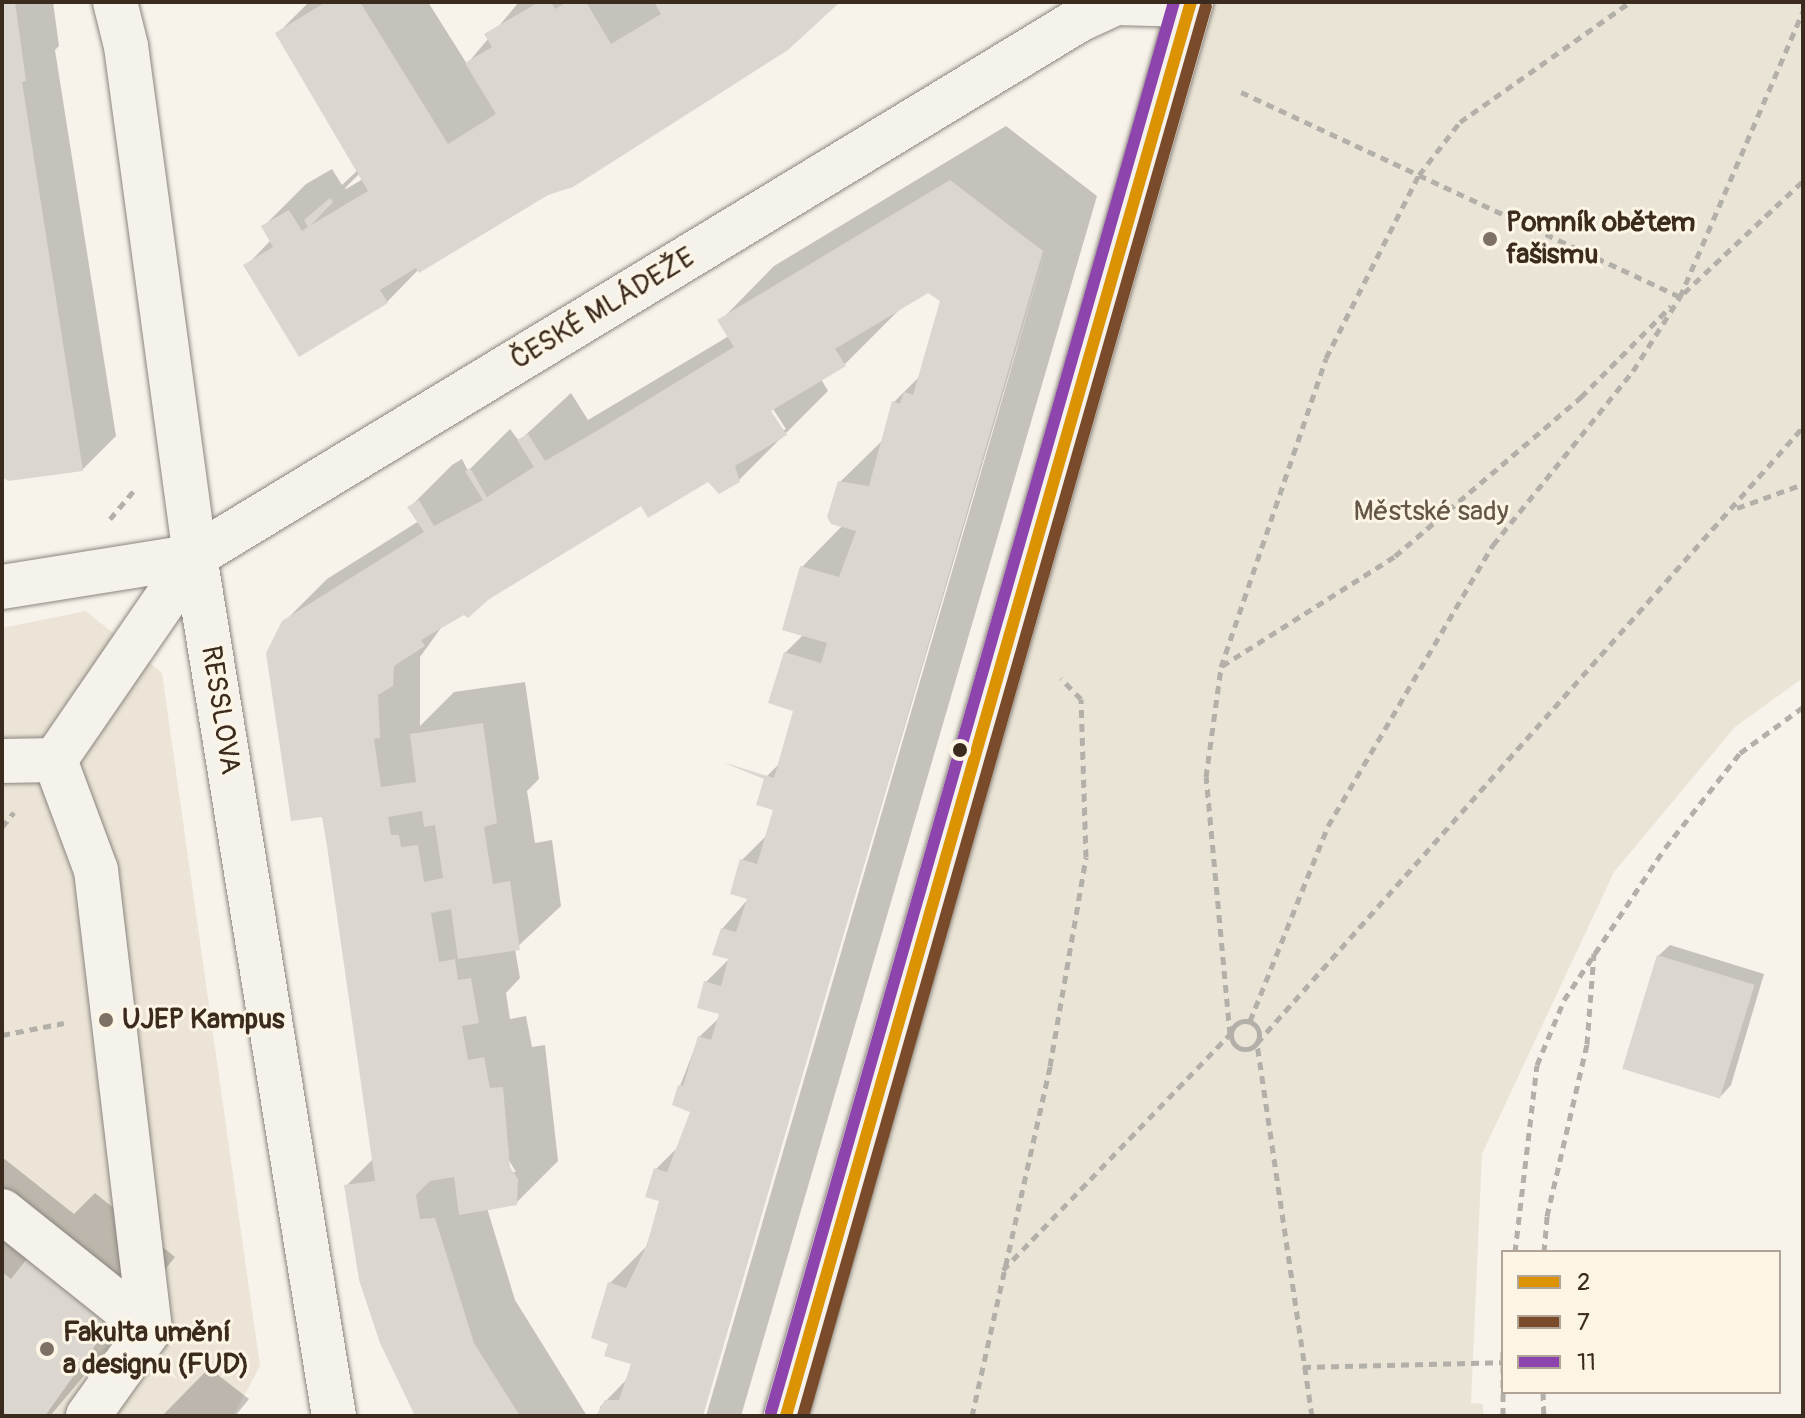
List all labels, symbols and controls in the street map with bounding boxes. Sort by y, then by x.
place label: Pomník obětem fašismu [1506,206,1695,272]
marker: Pomník obětem fašismu [1481,230,1499,248]
street label: ČESKÉ MLÁDEŽE [505,241,701,377]
park label: Městské sady [1353,495,1509,529]
street label: RESSLOVA [193,643,247,777]
unlabelled marker [952,742,968,758]
place label: UJEP Kampus [122,1003,285,1037]
marker: UJEP Kampus [97,1011,115,1029]
legend [1501,1250,1781,1394]
text: 2 [1577,1268,1590,1297]
text: 7 [1577,1308,1590,1337]
place label: Fakulta umění a designu (FUD) [63,1316,249,1382]
marker: Fakulta umění a designu (FUD) [38,1340,56,1358]
text: 11 [1577,1348,1596,1377]

